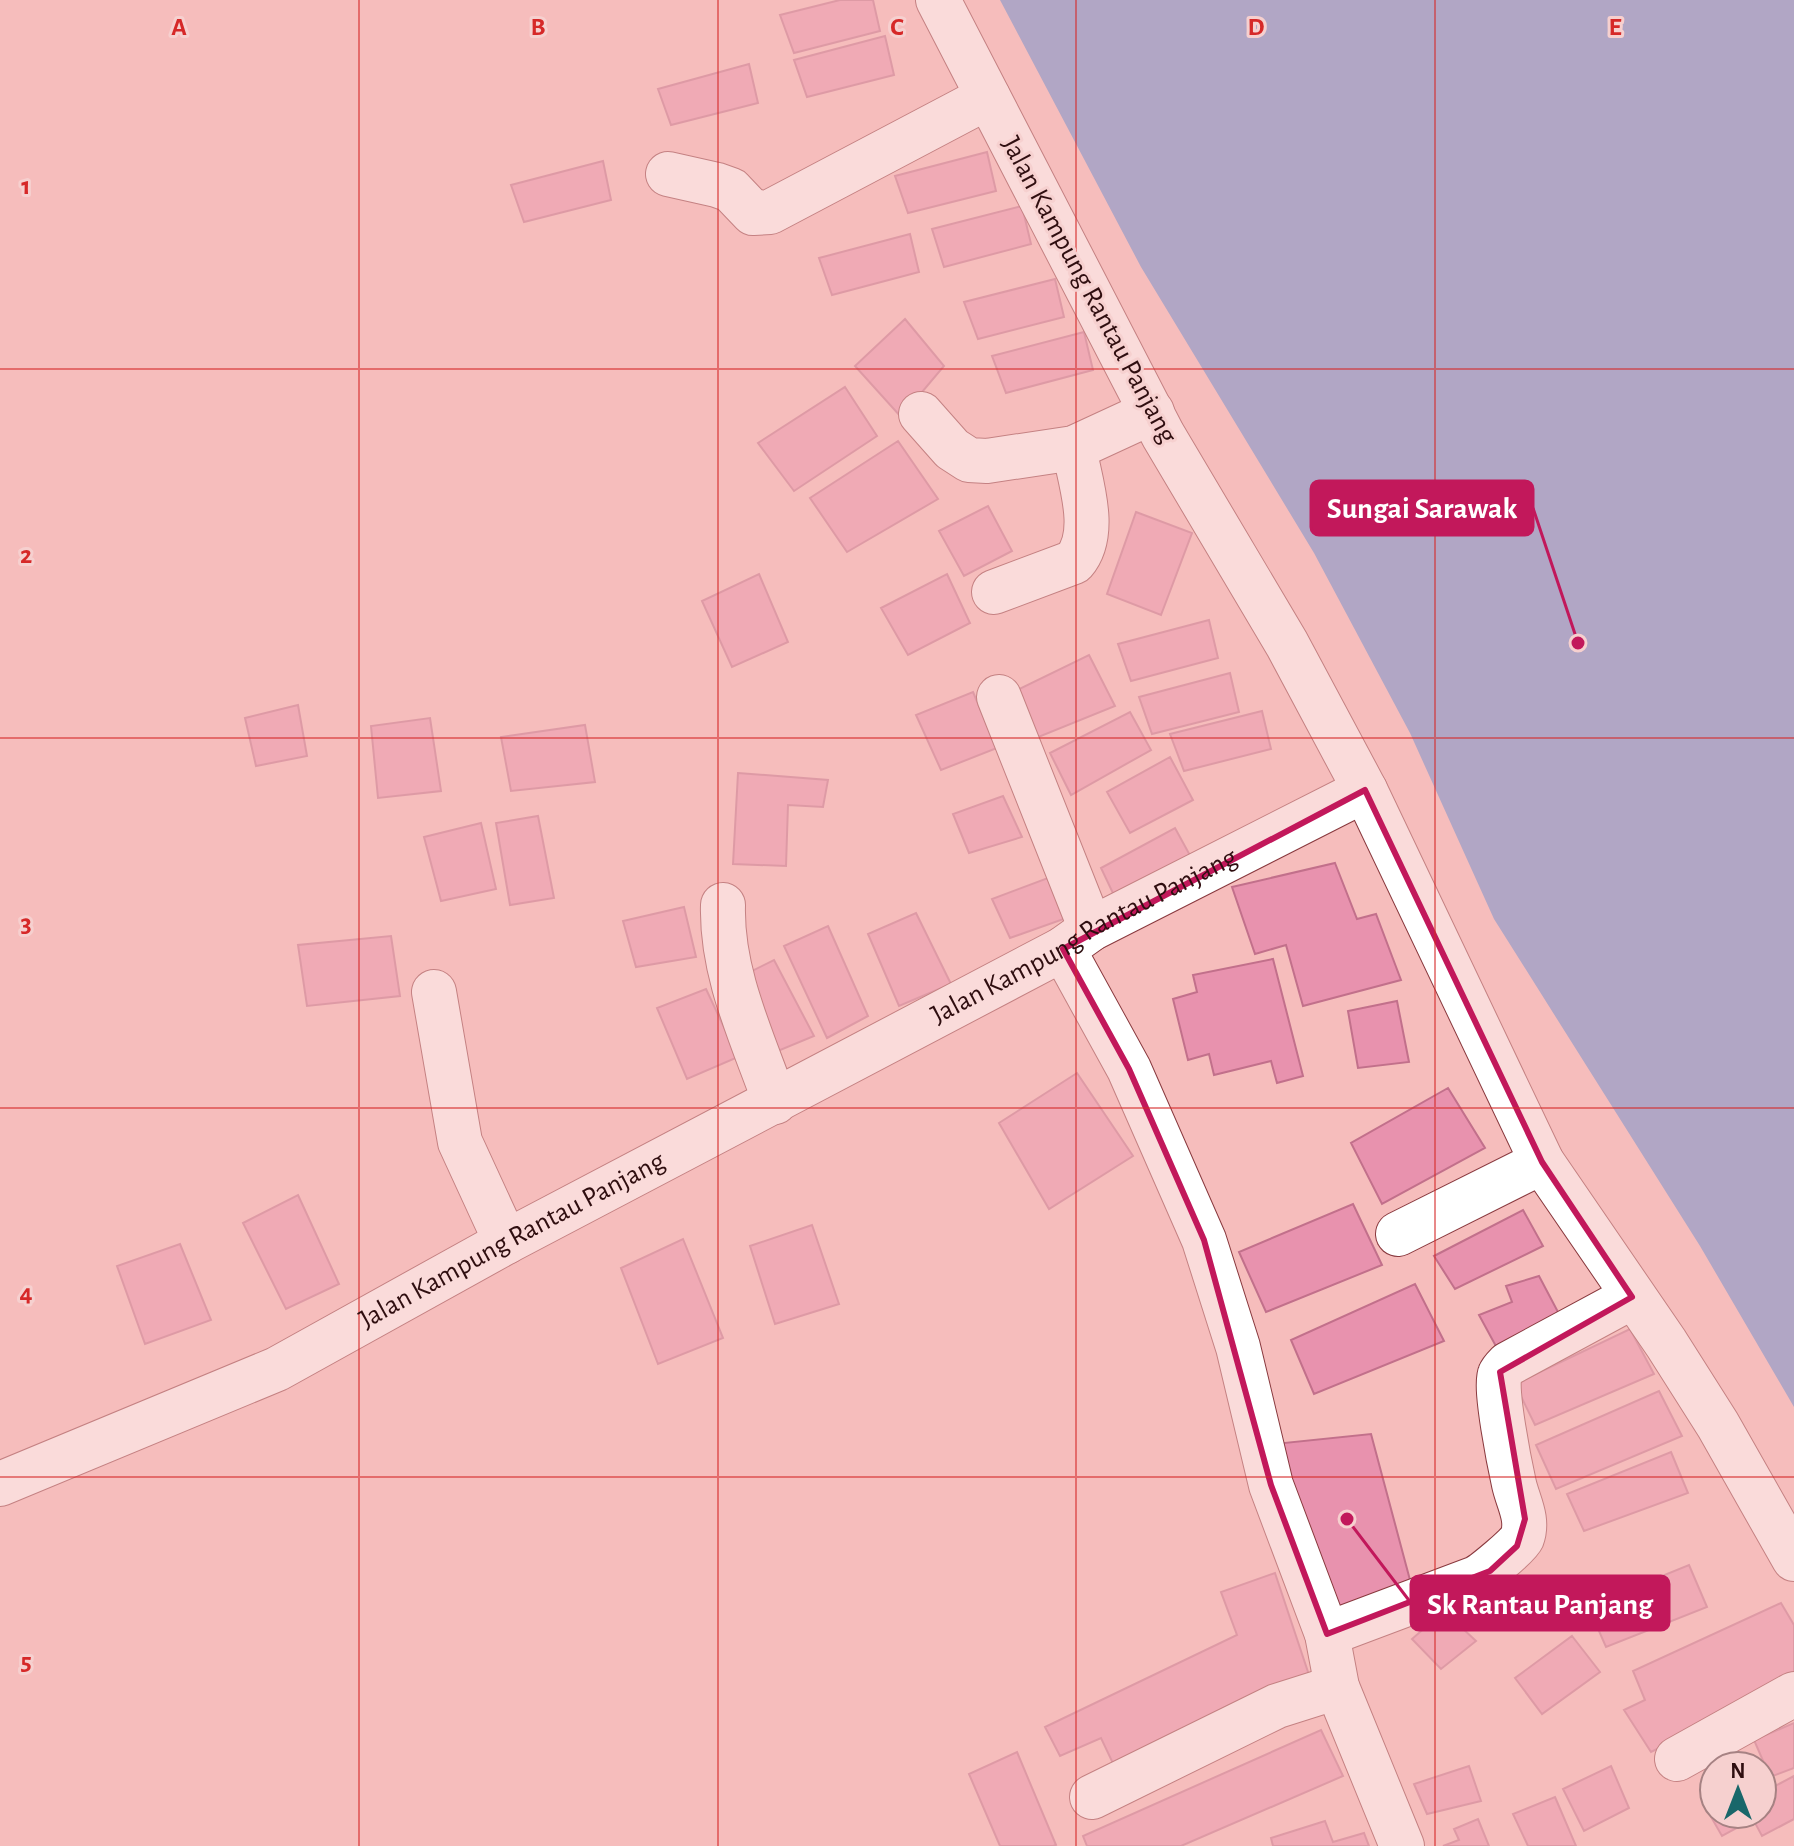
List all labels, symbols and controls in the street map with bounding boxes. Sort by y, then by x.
text: A [171,14,187,40]
text: B [530,14,546,40]
text: C [890,14,904,40]
text: D [1247,14,1265,40]
text: E [1608,14,1622,40]
street label: Jalan Kampung Rantau Panjang [996,132,1182,448]
text: 1 [21,173,31,199]
callout: Sungai Sarawak [1311,481,1533,535]
text: Sungai Sarawak [1327,494,1517,524]
text: 2 [20,542,32,568]
street label: Jalan Kampung Rantau Panjang [927,843,1242,1030]
text: 3 [20,911,32,937]
street label: Jalan Kampung Rantau Panjang [355,1147,670,1334]
text: 4 [19,1280,33,1306]
callout: Sk Rantau Panjang [1411,1576,1669,1630]
text: Sk Rantau Panjang [1427,1590,1654,1620]
text: 5 [20,1649,32,1675]
north arrow [1698,1750,1778,1830]
text: N [1730,1760,1746,1782]

